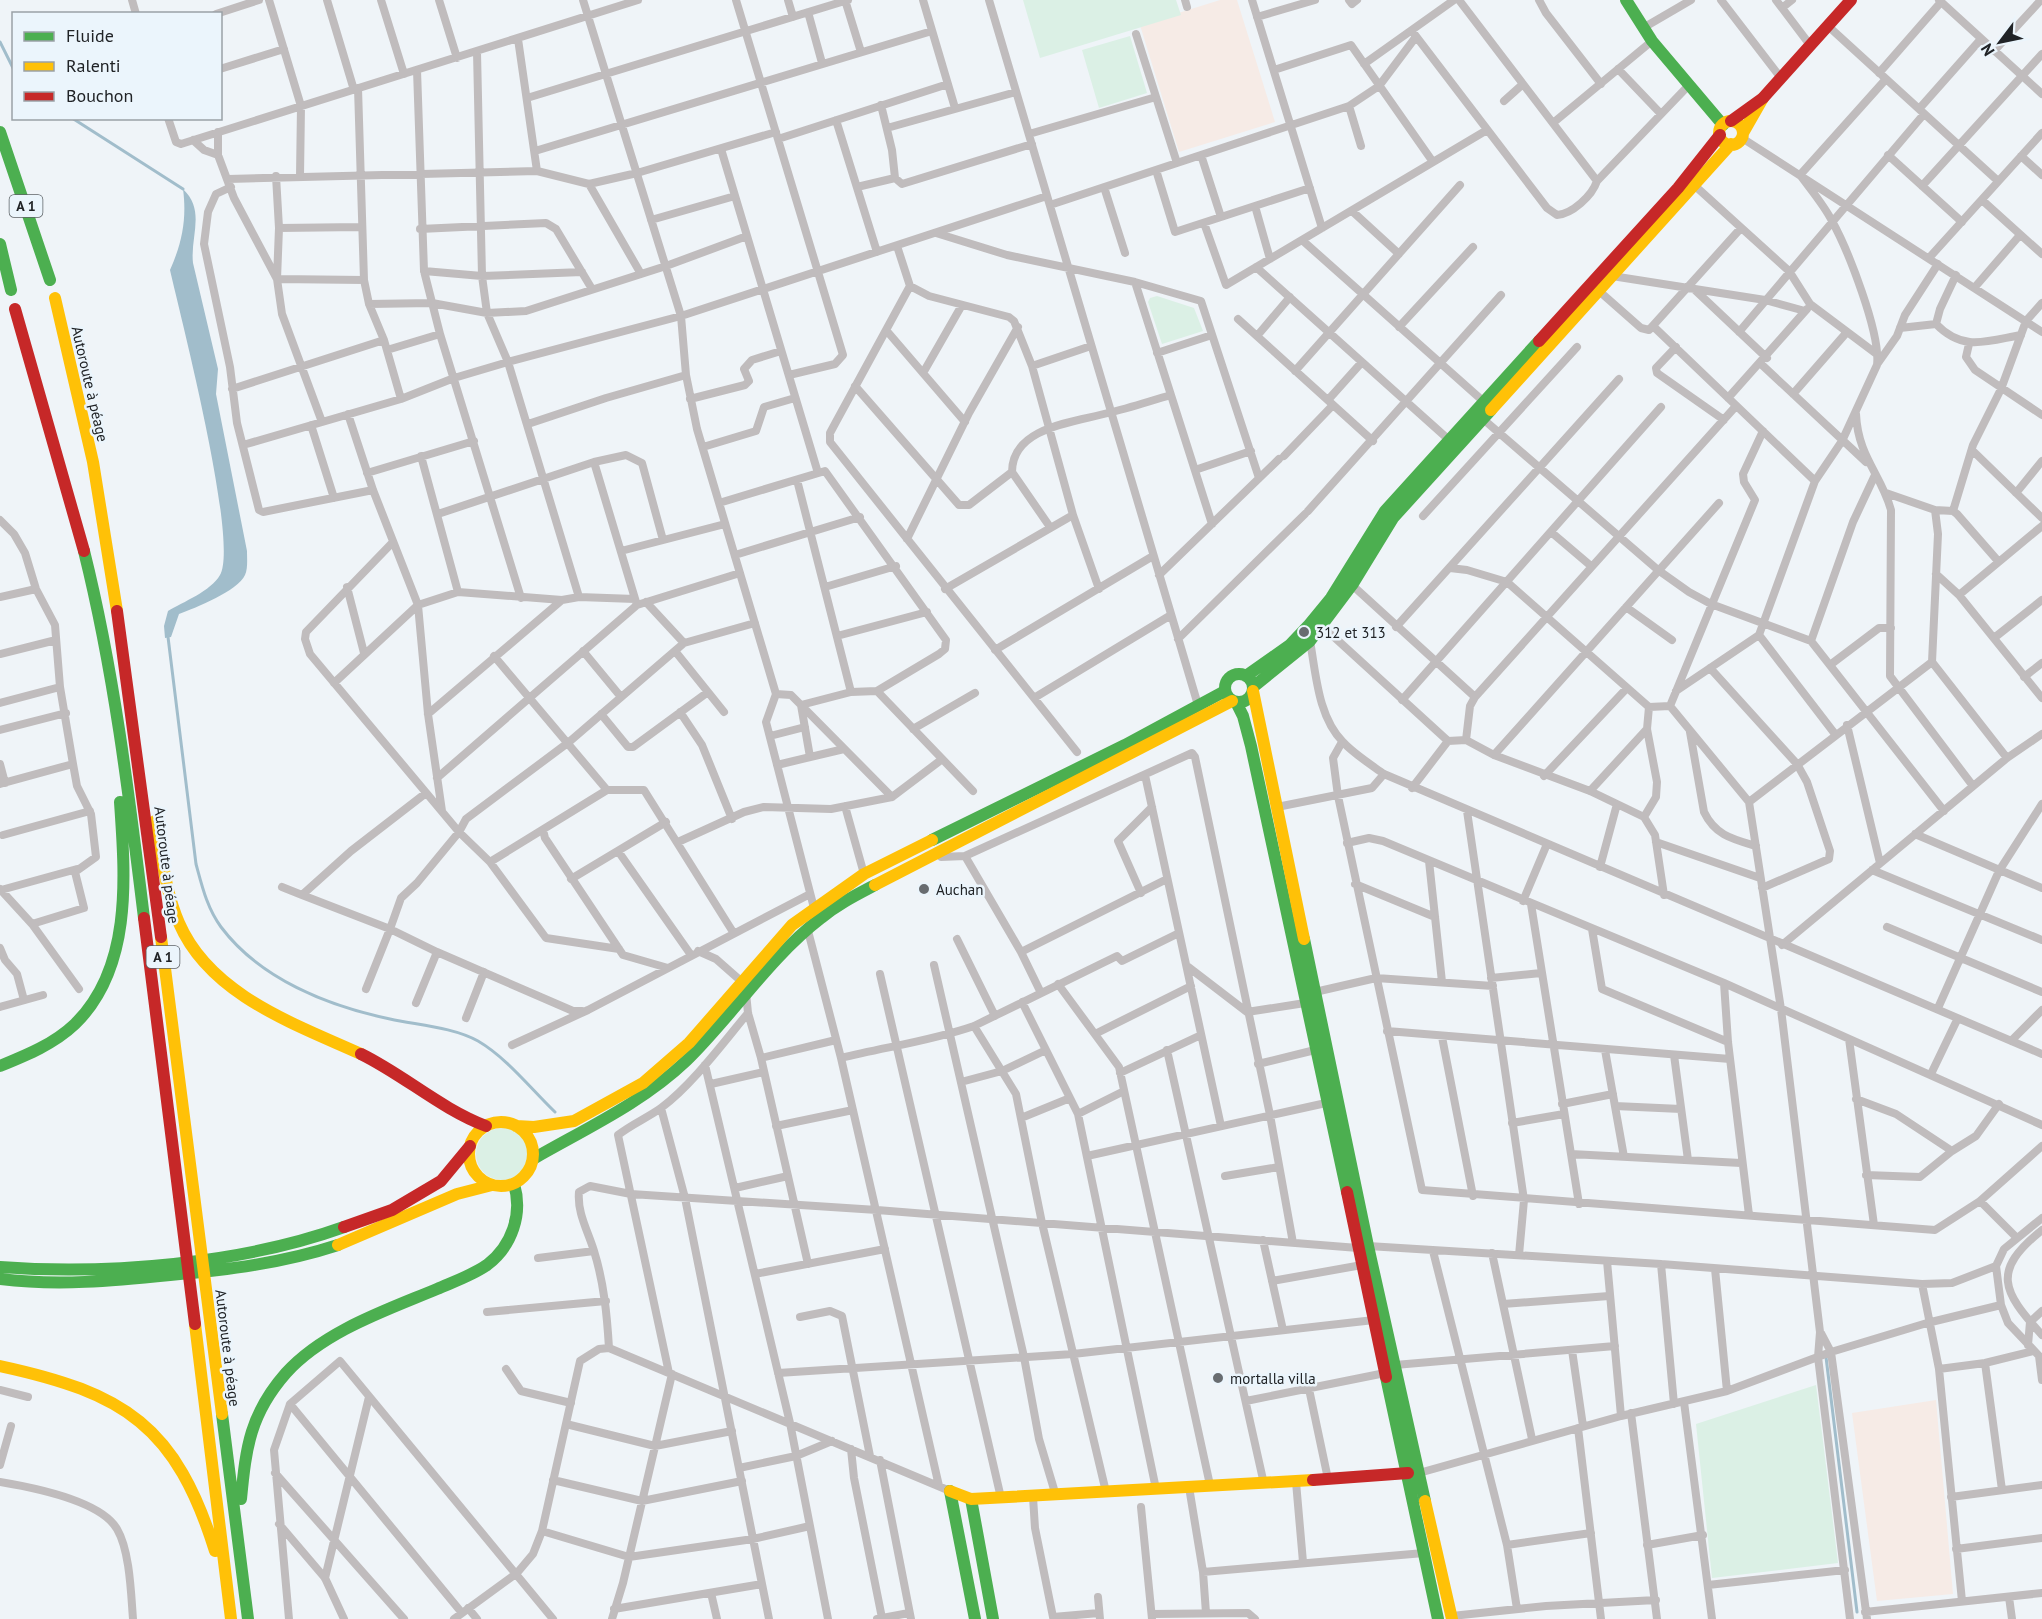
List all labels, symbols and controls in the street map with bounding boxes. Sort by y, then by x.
legend [12,12,222,120]
north arrow [1970,12,2030,72]
text: Fluide [66,24,114,47]
text: N [1976,40,1999,60]
text: Ralenti [66,54,121,77]
text: Bouchon [66,84,133,107]
road number: A 1 [9,195,42,217]
street label: Autoroute à péage [67,324,113,444]
place label: 312 et 313 [1316,623,1386,642]
marker: 312 et 313 [1297,625,1311,639]
street label: Autoroute à péage [150,805,184,925]
place label: Auchan [936,880,983,899]
marker: Auchan [917,882,931,896]
road number: A 1 [146,946,180,968]
street label: Autoroute à péage [211,1288,245,1408]
place label: mortalla villa [1230,1369,1316,1388]
marker: mortalla villa [1211,1371,1225,1385]

